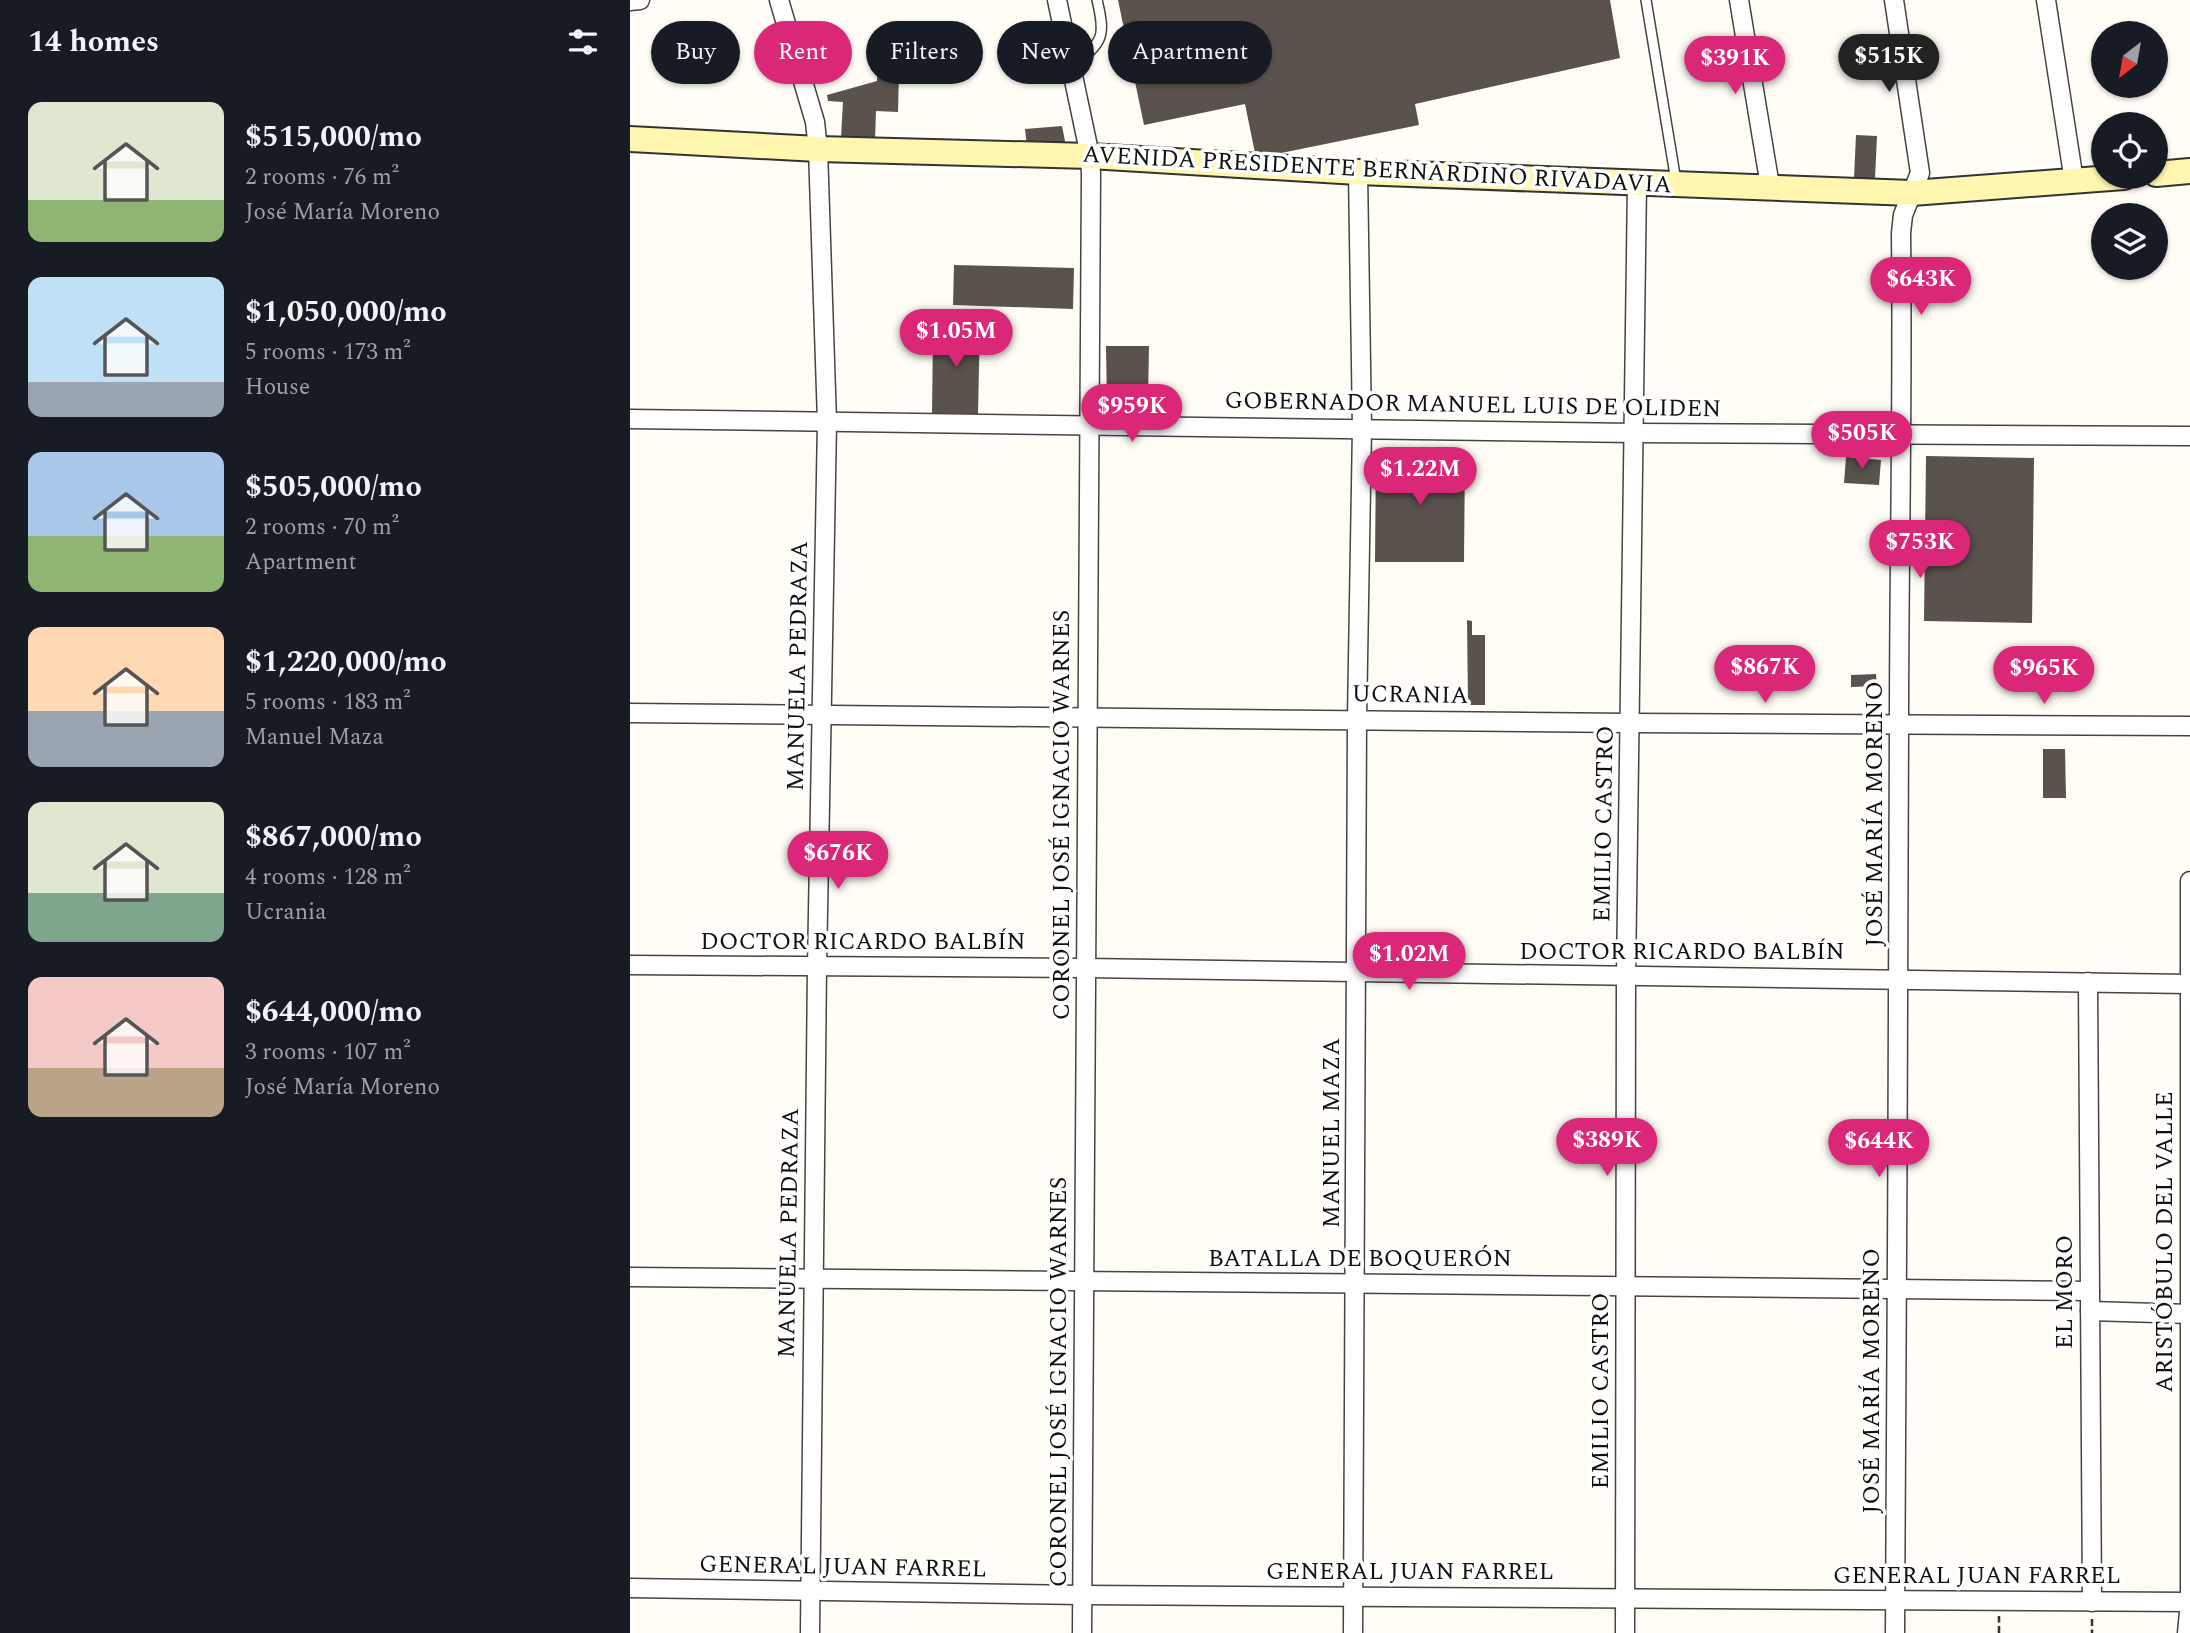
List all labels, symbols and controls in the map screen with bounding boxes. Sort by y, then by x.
text: 14 homes [28,19,159,65]
chip: Buy [651,21,740,84]
chip: Rent [754,21,852,84]
chip: Filters [866,21,983,84]
chip: New [997,21,1094,84]
chip: Apartment [1108,21,1272,84]
north arrow [2091,21,2168,98]
map controls [2091,21,2168,280]
icon: filters [564,23,602,61]
pin: $515K [1840,34,1938,94]
pin: $391K [1686,36,1784,96]
text: $515K [1854,39,1924,74]
text: $391K [1700,41,1770,76]
button: locate [2091,112,2168,189]
text: $515,000/mo [245,114,422,160]
icon: home [84,130,168,214]
street label: AVENIDA PRESIDENTE BERNARDINO RIVADAVIA [1081,137,1673,203]
text: 2 rooms · 76 m² [245,160,399,195]
text: José María Moreno [245,195,440,230]
button: layers [2091,203,2168,280]
pin: $643K [1872,258,1970,317]
text: $643K [1886,262,1956,297]
text: $1,050,000/mo [245,289,447,335]
icon: home [84,305,168,389]
pin: $1.05M [899,310,1013,369]
text: $1.05M [916,314,996,349]
text: 5 rooms · 173 m² [245,335,411,370]
text: House [245,370,310,405]
street label: GOBERNADOR MANUEL LUIS DE OLIDEN [1224,383,1722,427]
pin: $959K [1083,384,1181,444]
text: $959K [1097,389,1167,424]
pin: $505K [1813,412,1911,471]
text: $505K [1827,416,1897,451]
pin: $1.22M [1363,448,1477,507]
text: $1.22M [1380,452,1460,487]
text: $505,000/mo [245,464,422,510]
icon: home [84,480,168,564]
text: 2 rooms · 70 m² [245,510,399,545]
pin: $753K [1871,520,1969,580]
text: $753K [1885,525,1955,560]
street label: MANUELA PEDRAZA [778,541,818,791]
text: Apartment [245,545,357,580]
street label: CORONEL JOSÉ IGNACIO WARNES [1044,610,1080,1020]
text: $1,220,000/mo [245,639,447,685]
pin: $867K [1716,646,1814,705]
pin: $965K [1995,646,2093,706]
text: $867K [1730,650,1800,685]
text: $965K [2009,651,2079,686]
icon: home [84,655,168,739]
street label: UCRANIA [1351,676,1469,714]
street label: JOSÉ MARÍA MORENO [1857,681,1893,947]
text: 5 rooms · 183 m² [245,685,411,720]
text: Manuel Maza [245,720,384,755]
street label: EMILIO CASTRO [1584,725,1624,923]
text: $867,000/mo [245,814,422,860]
icon: home [84,830,168,914]
pin: $676K [789,832,887,891]
text: $676K [803,836,873,871]
text: 4 rooms · 128 m² [245,860,411,895]
text: Ucrania [245,895,327,930]
street label: DOCTOR RICARDO BALBÍN [700,924,1026,960]
pin: $1.02M [1352,932,1466,992]
street label: DOCTOR RICARDO BALBÍN [1519,934,1845,970]
text: $1.02M [1369,937,1449,972]
text: $644,000/mo [245,989,422,1035]
icon: home [84,1005,168,1089]
text: 3 rooms · 107 m² [245,1035,411,1070]
street label: MANUEL MAZA [1314,1038,1350,1228]
text: José María Moreno [245,1070,440,1105]
street label: ARISTÓBULO DEL VALLE [2147,1091,2183,1393]
street label: MANUELA PEDRAZA [769,1108,809,1358]
pin: $389K [1558,1118,1656,1178]
pin: $644K [1830,1120,1928,1179]
text: $389K [1572,1123,1642,1158]
text: $644K [1844,1124,1914,1159]
street label: CORONEL JOSÉ IGNACIO WARNES [1041,1177,1077,1587]
street label: EL MORO [2047,1235,2083,1349]
street label: BATALLA DE BOQUERÓN [1208,1241,1512,1277]
street label: JOSÉ MARÍA MORENO [1854,1248,1890,1514]
street label: EMILIO CASTRO [1583,1293,1619,1489]
street label: GENERAL JUAN FARREL [699,1546,987,1588]
street label: GENERAL JUAN FARREL [1266,1554,1554,1590]
street label: GENERAL JUAN FARREL [1833,1558,2121,1594]

